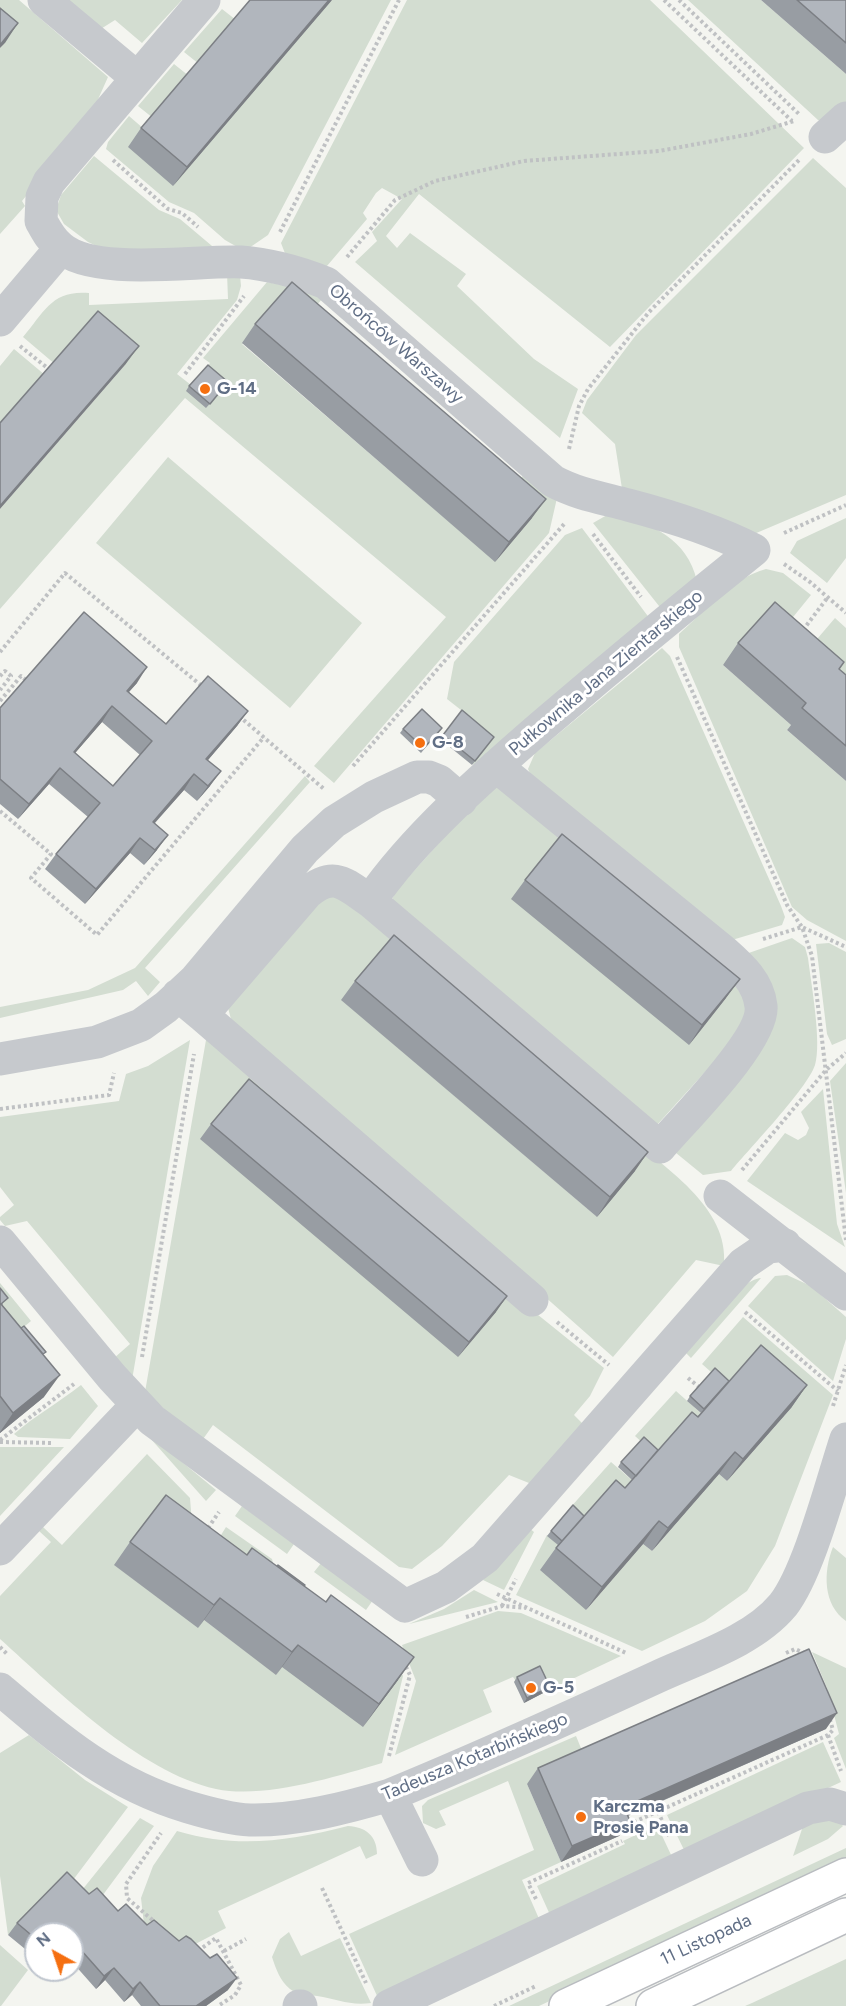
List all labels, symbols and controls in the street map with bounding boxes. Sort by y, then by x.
street label: Obrońców Warszawy [324,280,468,408]
place label: G-14 [217,378,257,400]
marker: G-14 [198,382,212,396]
street label: Pułkownika Jana Zientarskiego [505,585,707,761]
place label: G-8 [432,732,464,754]
marker: G-8 [413,736,427,750]
place label: G-5 [543,1677,574,1699]
marker: G-5 [524,1681,538,1695]
street label: Tadeusza Kotarbińskiego [379,1708,571,1806]
place label: Karczma Prosię Pana [593,1796,689,1838]
marker: Karczma Prosię Pana [574,1810,588,1824]
street label: 11 Listopada [657,1910,755,1970]
north arrow [24,1922,84,1982]
text: N [33,1928,54,1951]

